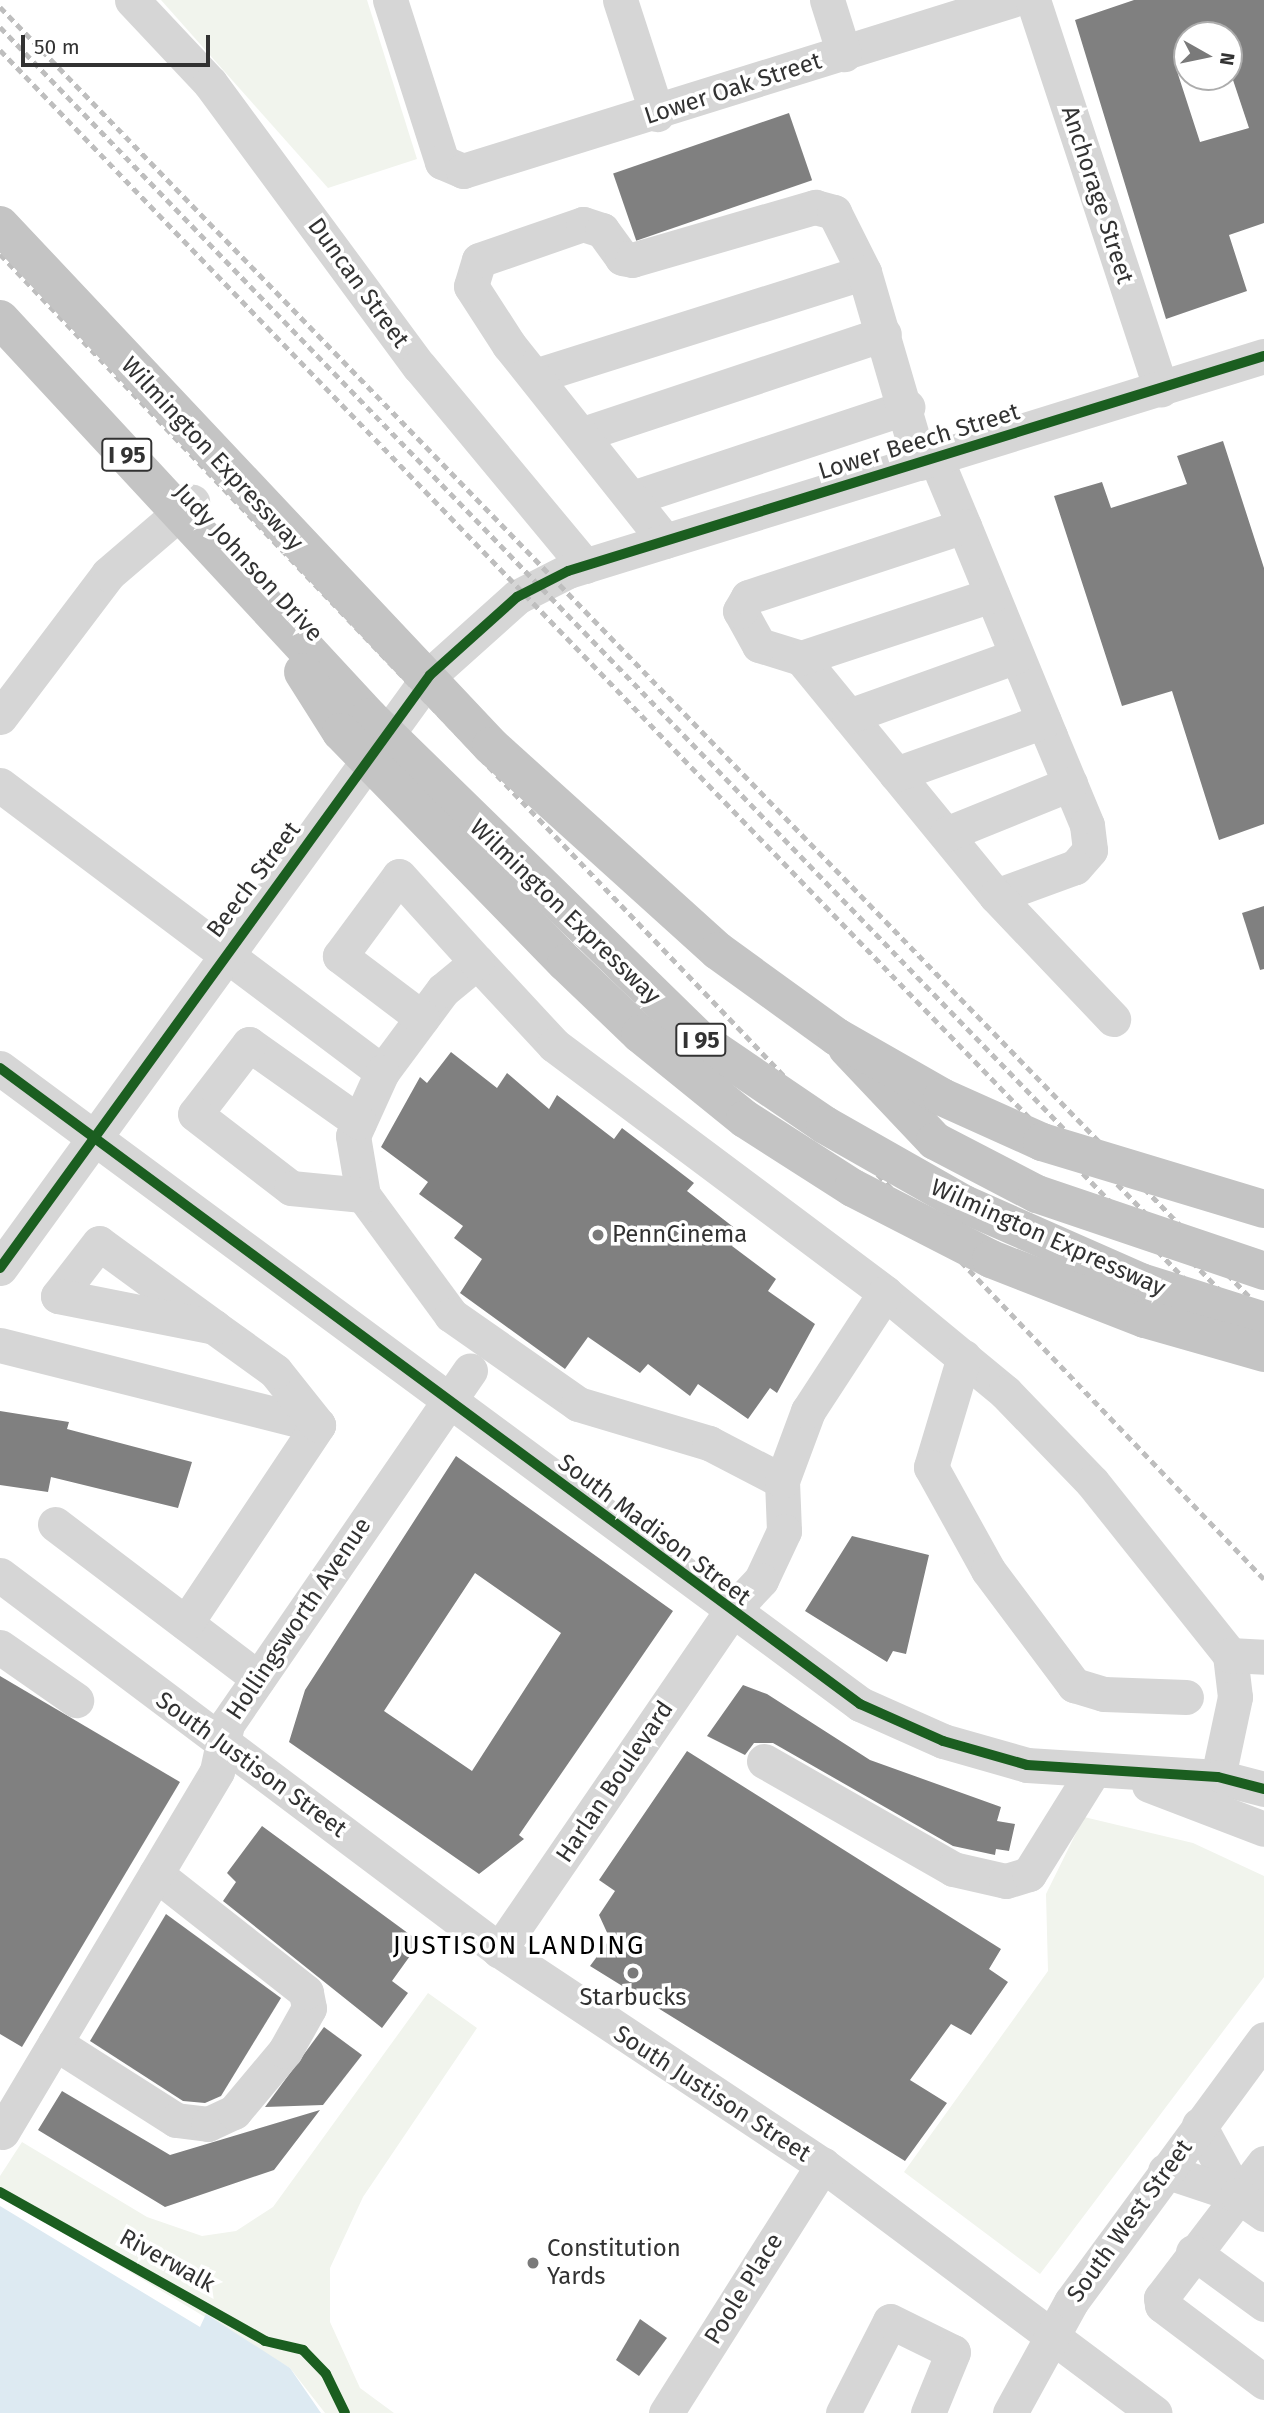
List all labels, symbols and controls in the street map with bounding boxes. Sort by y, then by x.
scale bar [24,21,214,65]
north arrow [1173,21,1243,91]
text: 50 m [34,34,80,60]
street label: Lower Oak Street [641,47,825,131]
text: N [1215,51,1240,67]
street label: Anchorage Street [1055,102,1139,288]
street label: Duncan Street [301,213,415,353]
street label: Wilmington Expressway [115,351,309,557]
street label: Lower Beech Street [815,398,1023,486]
road number: I 95 [101,436,153,475]
street label: Judy Johnson Drive [167,478,329,648]
street label: Wilmington Expressway [464,813,666,1011]
street label: Beech Street [201,816,307,944]
road number: I 95 [675,1021,727,1060]
street label: Wilmington Expressway [926,1173,1170,1303]
place label: PennCinema [612,1221,747,1249]
marker: PennCinema [590,1227,606,1243]
street label: South Madison Street [552,1448,756,1612]
street label: Hollingsworth Avenue [221,1512,377,1726]
street label: South Justison Street [150,1686,352,1844]
street label: Harlan Boulevard [550,1696,680,1868]
district label: JUSTISON LANDING [395,1930,643,1962]
marker: Starbucks [625,1965,641,1981]
place label: Starbucks [580,1984,686,2012]
street label: South Justison Street [608,2020,816,2168]
street label: South West Street [1061,2134,1199,2308]
street label: Riverwalk [114,2223,220,2299]
street label: Poole Place [699,2228,789,2350]
place label: Constitution Yards [547,2235,681,2291]
marker: Constitution Yards [525,2255,541,2271]

